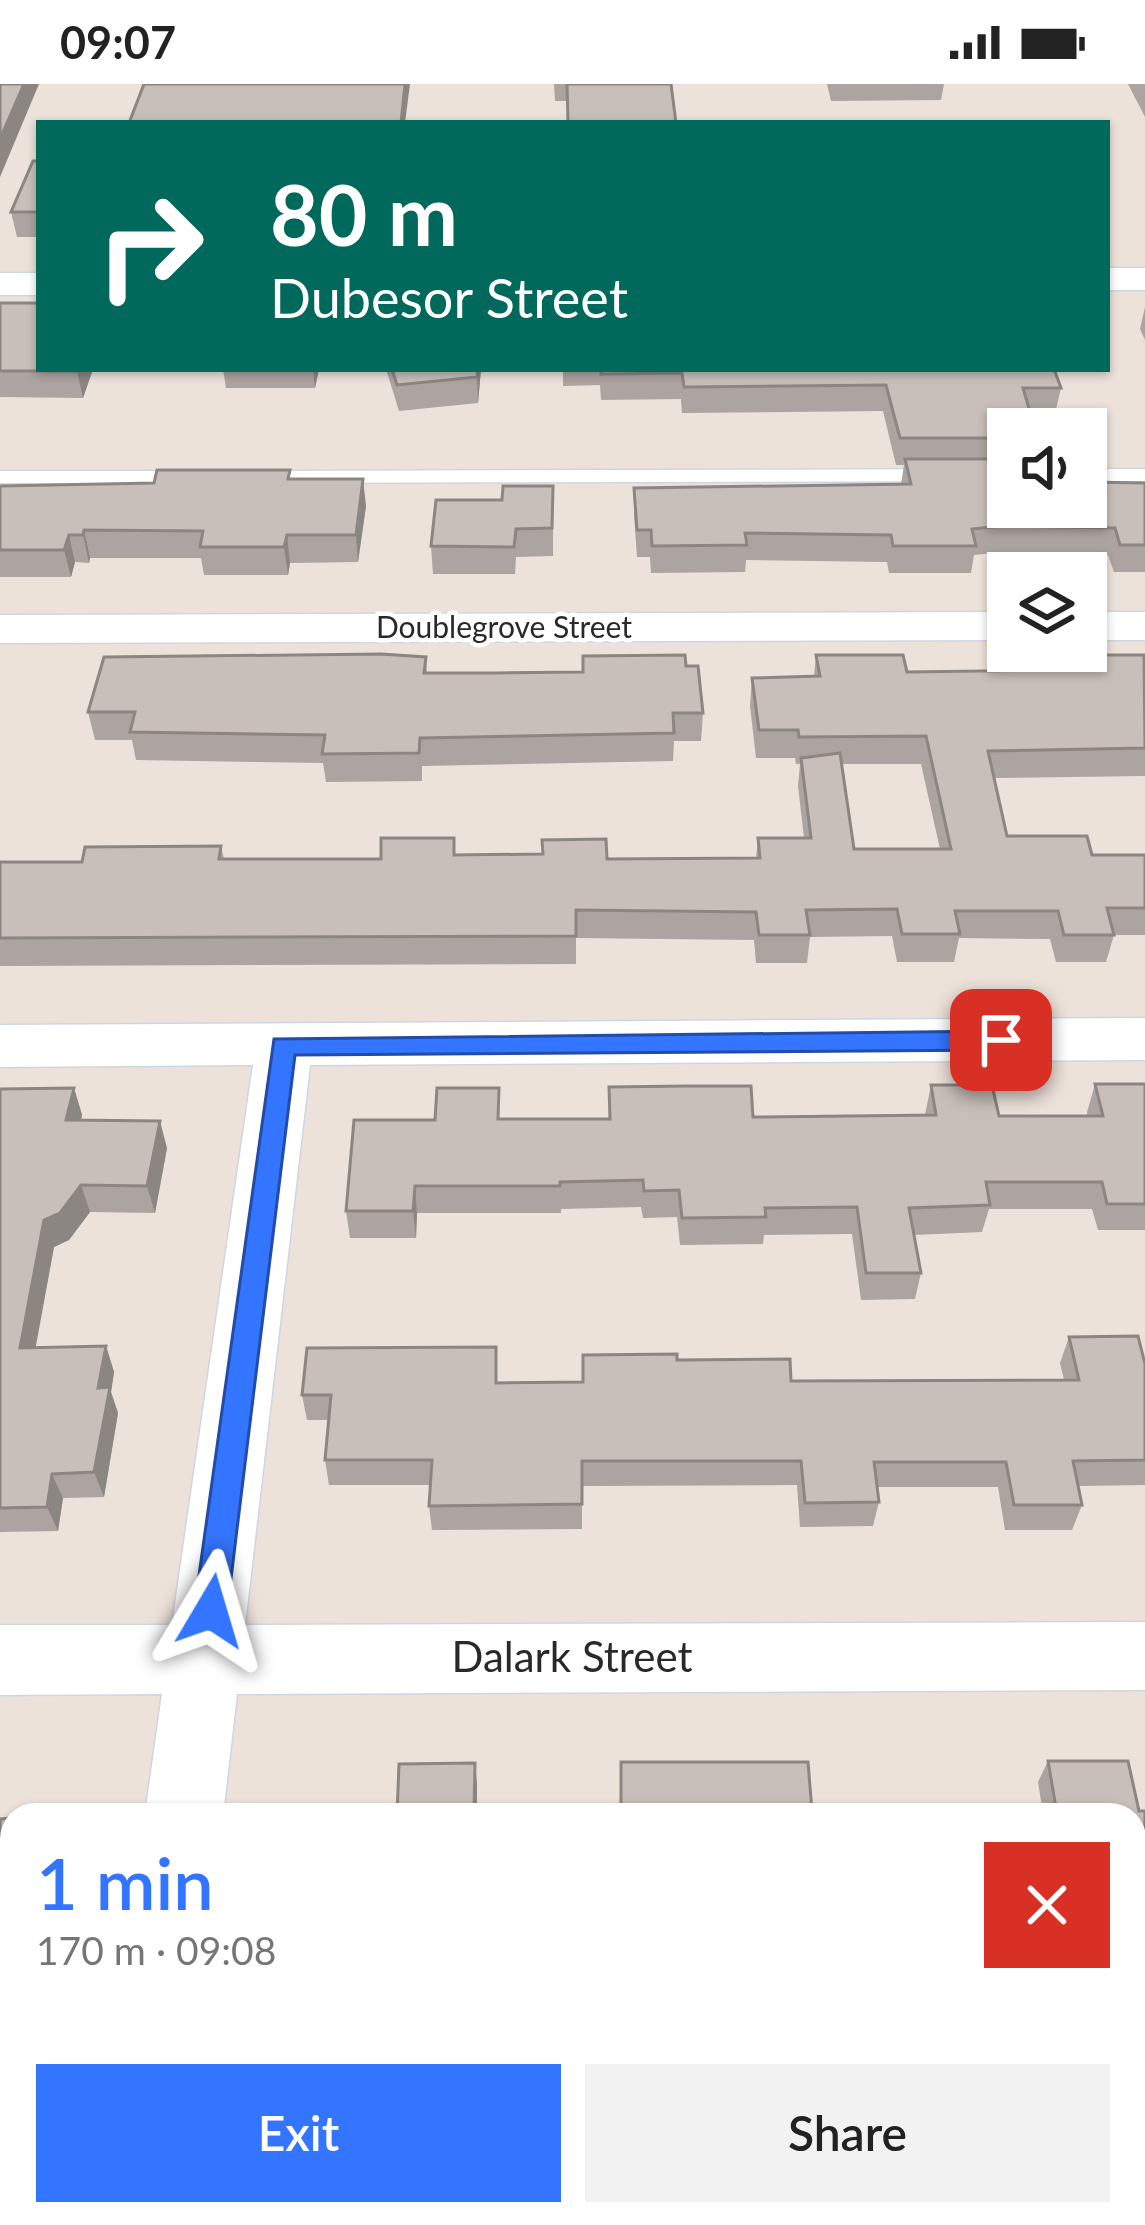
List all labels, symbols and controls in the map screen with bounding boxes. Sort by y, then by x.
text: 09:07 [60,15,176,69]
text: 80 m [270,163,458,264]
icon: right [72,168,228,324]
text: Dubesor Street [270,265,628,330]
map controls [987,408,1107,672]
button: sound [987,408,1107,528]
button: layers [987,552,1107,672]
street label: Doublegrove Street [376,608,632,644]
pin [950,989,1052,1091]
icon: arrive [968,1007,1034,1073]
position arrow [148,1548,274,1674]
street label: Dalark Street [451,1631,693,1681]
text: 1 min [36,1839,214,1925]
button: close [984,1842,1110,1968]
text: 170 m · 09:08 [36,1927,276,1973]
button: Exit [36,2064,561,2202]
button: Share [585,2064,1110,2202]

